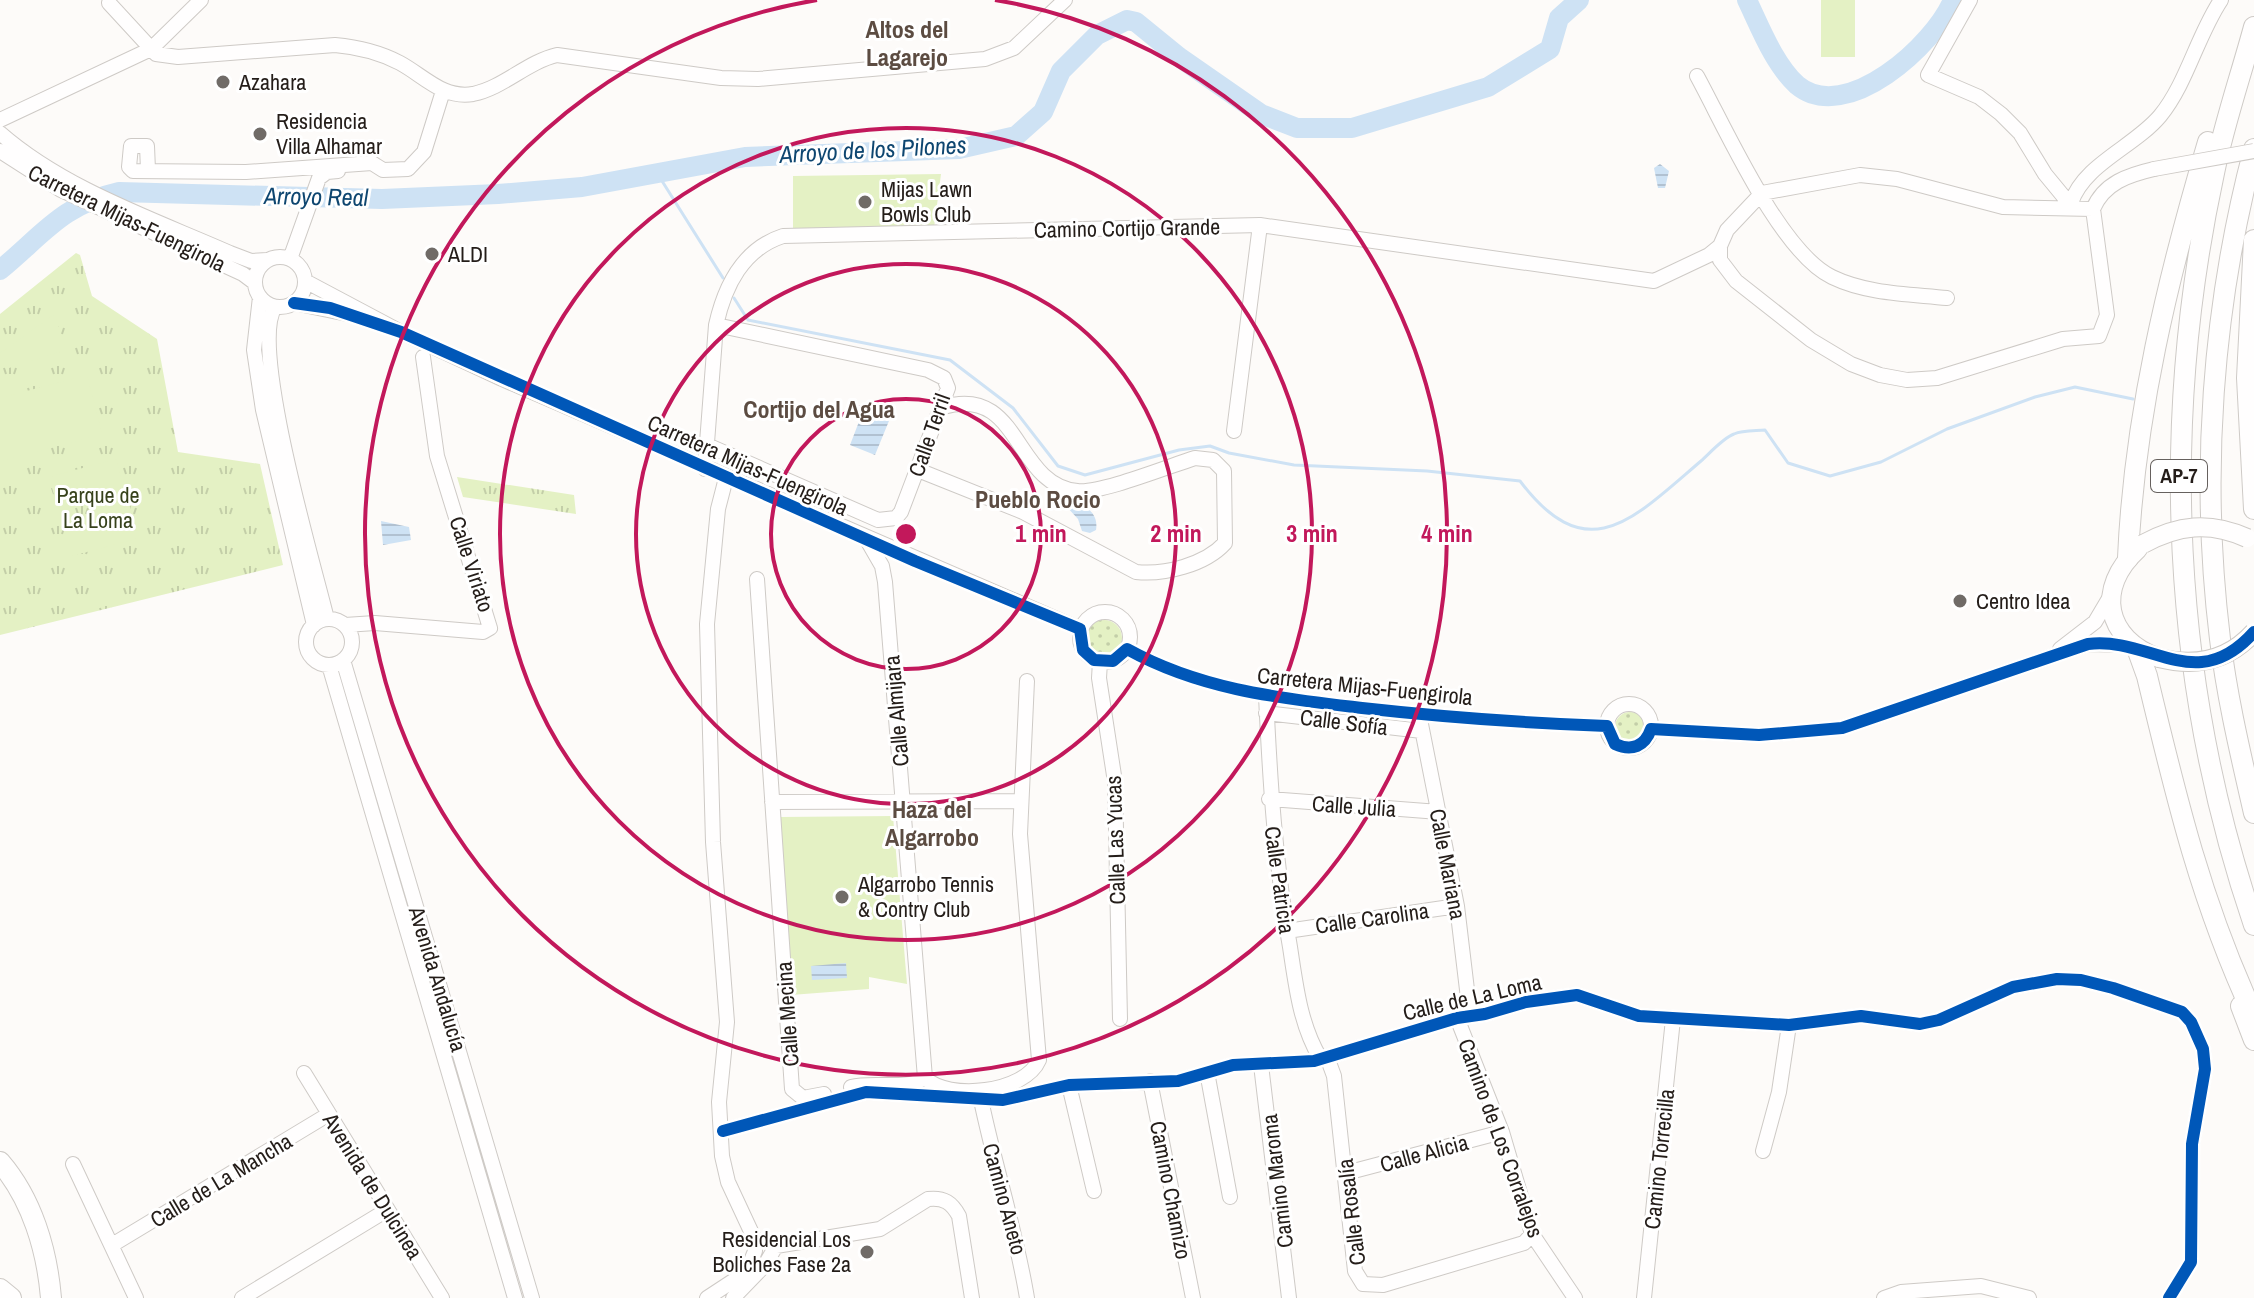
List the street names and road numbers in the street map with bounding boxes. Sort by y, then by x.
street label: Carretera Mijas-Fuengirola [23,157,231,279]
street label: Camino Cortijo Grande [1034,211,1220,245]
street label: Calle Terril [901,390,957,480]
street label: Carretera Mijas-Fuengirola [643,407,853,523]
road number: AP-7 [2151,460,2207,492]
street label: Calle Viriato [442,512,502,616]
street label: Calle Almijara [876,654,916,768]
street label: Carretera Mijas-Fuengirola [1256,660,1474,712]
street label: Calle Sofía [1298,702,1390,742]
street label: Calle Las Yucas [1098,775,1132,905]
street label: Calle Julia [1311,788,1397,824]
street label: Calle Mariana [1423,806,1473,922]
street label: Calle Patricia [1258,824,1302,936]
street label: Calle Carolina [1313,895,1431,941]
street label: Avenida Andalucía [401,902,474,1055]
street label: Calle Mecina [768,960,806,1068]
street label: Calle de La Loma [1400,966,1544,1028]
street label: Camino de Los Corralejos [1451,1034,1551,1242]
street label: Camino Torrecilla [1637,1087,1681,1231]
street label: Avenida de Dulcinea [315,1106,430,1265]
street label: Camino Maroma [1254,1113,1300,1249]
street label: Camino Chamizo [1143,1118,1199,1262]
street label: Calle de La Mancha [145,1126,297,1234]
street label: Calle Alicia [1377,1127,1471,1179]
street label: Camino Aneto [976,1140,1034,1258]
street label: Calle Rosalía [1330,1157,1372,1267]

